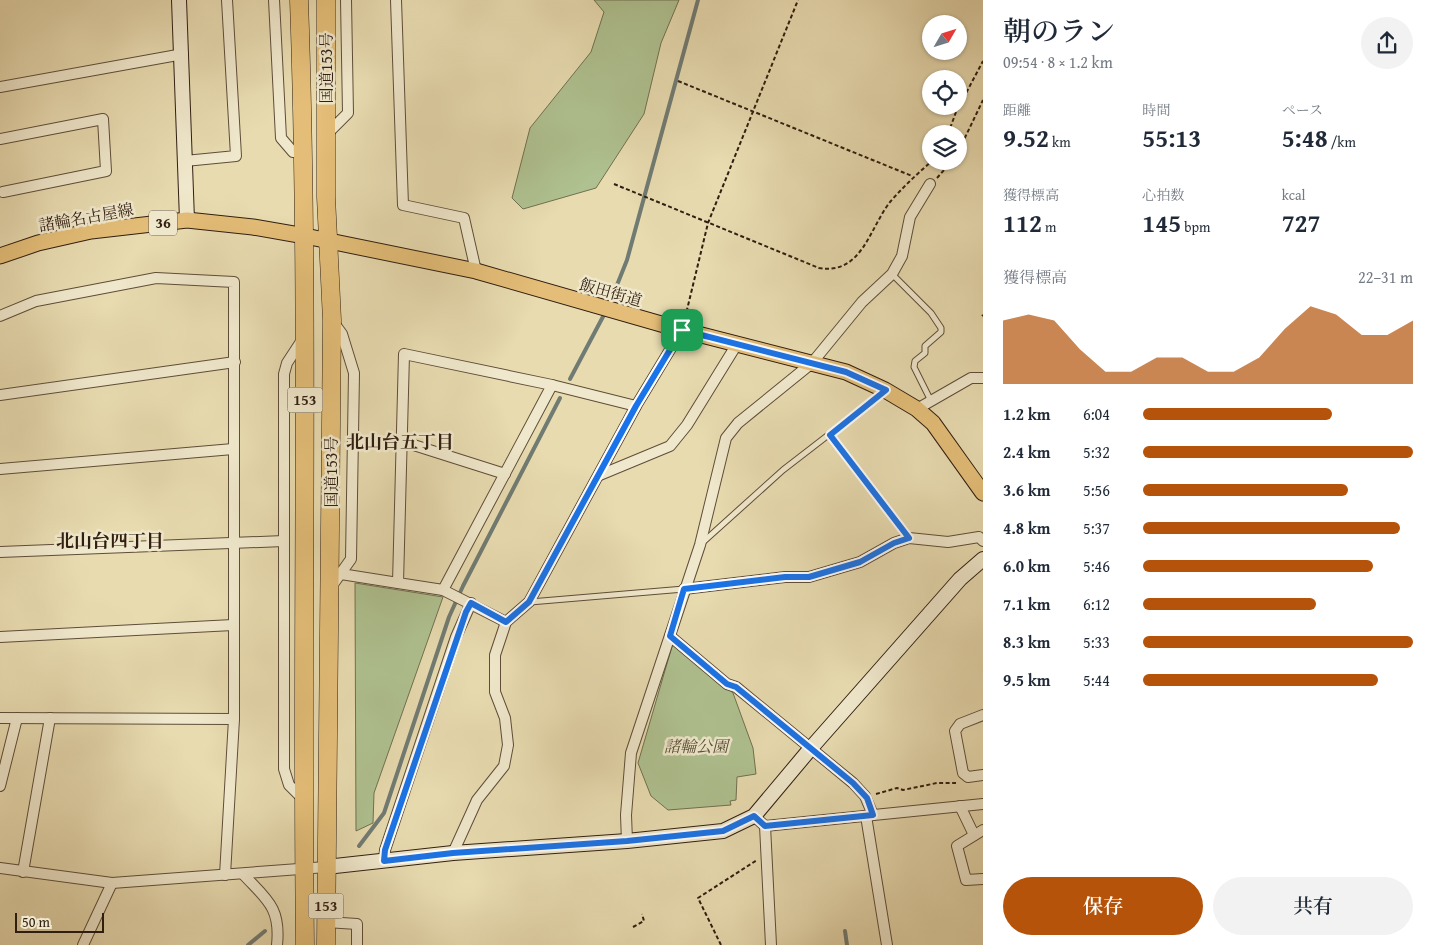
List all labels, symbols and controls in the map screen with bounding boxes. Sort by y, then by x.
text: 朝のラン [1003,10,1115,51]
north arrow [922,15,968,60]
map controls [922,15,967,170]
button: share [1361,17,1413,69]
street label: 国道153号 [314,32,338,104]
text: 09:54 · 8 × 1.2 km [1003,50,1113,74]
button: locate [922,70,967,115]
text: 距離 [1003,100,1031,120]
text: 時間 [1142,100,1170,120]
text: ペース [1282,100,1323,120]
text: 9.52 [1003,120,1049,156]
text: 55:13 [1142,120,1201,156]
text: 5:48 [1282,120,1328,156]
button: layers [922,125,967,170]
text: km [1049,132,1071,152]
text: /km [1328,132,1356,152]
text: 獲得標高 [1003,185,1059,205]
text: 心拍数 [1142,185,1184,205]
text: kcal [1282,185,1306,205]
street label: 諸輪名古屋線 [37,197,135,237]
text: 112 [1003,205,1042,241]
text: 145 [1142,205,1181,241]
text: 727 [1282,205,1321,241]
road number: 36 [149,210,177,236]
text: m [1042,217,1056,237]
text: bpm [1181,217,1211,237]
text: 獲得標高 [1003,265,1067,289]
text: 22–31 m [1358,265,1413,289]
street label: 飯田街道 [577,272,645,312]
pin [661,309,703,351]
icon: arrive [668,316,696,344]
road number: 153 [288,388,322,412]
text: 1.2 km [1003,402,1050,426]
text: 6:04 [1083,402,1110,426]
district label: 北山台五丁目 [346,428,454,455]
street label: 国道153号 [319,436,343,508]
text: 2.4 km [1003,440,1050,464]
text: 5:32 [1083,440,1110,464]
text: 3.6 km [1003,478,1050,502]
text: 5:56 [1083,478,1110,502]
text: 4.8 km [1003,516,1050,540]
text: 5:37 [1083,516,1110,540]
district label: 北山台四丁目 [56,527,164,554]
text: 6.0 km [1003,554,1050,578]
text: 5:46 [1083,554,1110,578]
text: 7.1 km [1003,592,1050,616]
text: 6:12 [1083,592,1110,616]
text: 8.3 km [1003,630,1050,654]
text: 5:33 [1083,630,1110,654]
text: 9.5 km [1003,668,1050,692]
text: 5:44 [1083,668,1110,692]
park label: 諸輪公園 [664,734,731,758]
button: 保存 [1003,877,1203,935]
button: 共有 [1213,877,1413,935]
road number: 153 [308,894,344,918]
scale bar [15,910,104,933]
text: 50 m [22,912,50,932]

